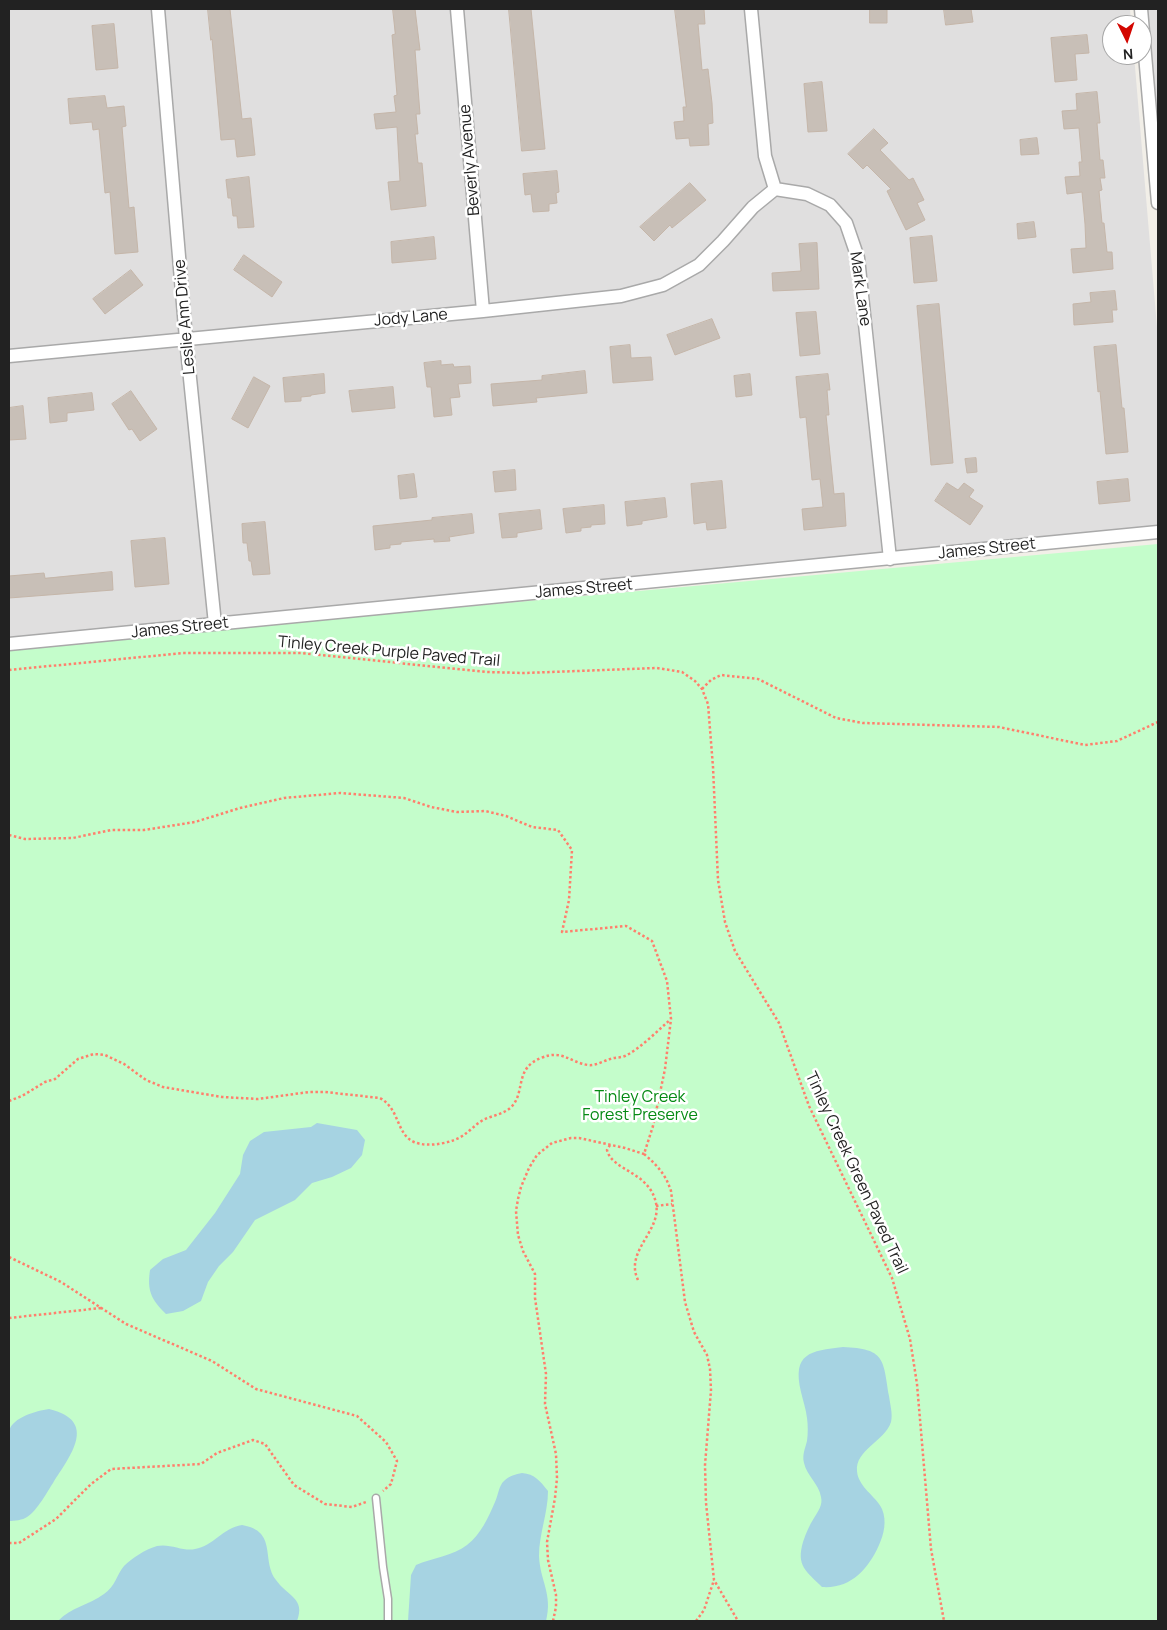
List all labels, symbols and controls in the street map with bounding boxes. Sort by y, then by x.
north arrow [1102,15,1152,65]
text: N [1122,45,1134,64]
street label: Beverly Avenue [456,103,484,217]
street label: Mark Lane [845,250,875,328]
street label: Leslie Ann Drive [170,259,200,375]
street label: Jody Lane [373,305,449,331]
street label: James Street [937,534,1037,564]
street label: James Street [534,575,634,603]
street label: James Street [130,613,230,643]
street label: Tinley Creek Purple Paved Trail [277,633,501,671]
street label: Tinley Creek Green Paved Trail [801,1069,911,1277]
park label: Tinley Creek Forest Preserve [582,1088,698,1126]

